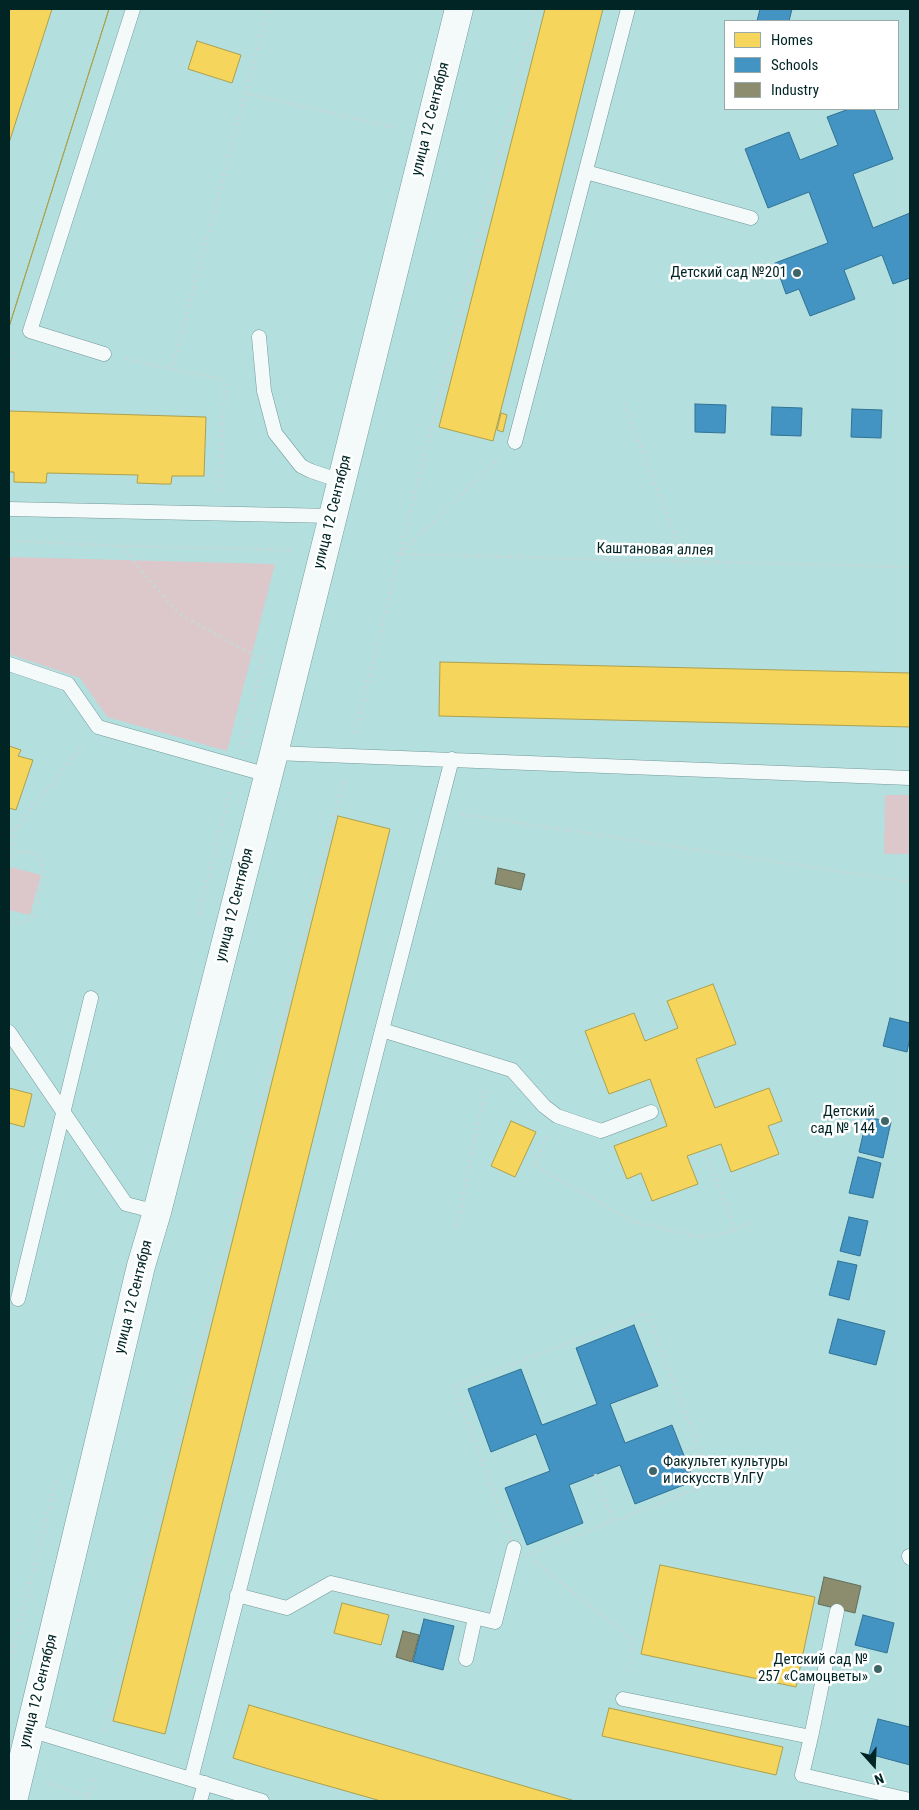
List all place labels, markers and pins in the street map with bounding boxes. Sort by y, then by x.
place label: Детский сад №201 [670,264,787,282]
marker: Детский сад №201 [791,267,803,279]
place label: Детский сад № 144 [810,1103,875,1138]
marker: Детский сад № 144 [879,1115,891,1127]
place label: Факультет культуры и искусств УлГУ [663,1453,788,1488]
marker: Факультет культуры и искусств УлГУ [647,1465,659,1477]
place label: Детский сад № 257 «Самоцветы» [758,1651,868,1686]
marker: Детский сад № 257 «Самоцветы» [872,1663,884,1675]

